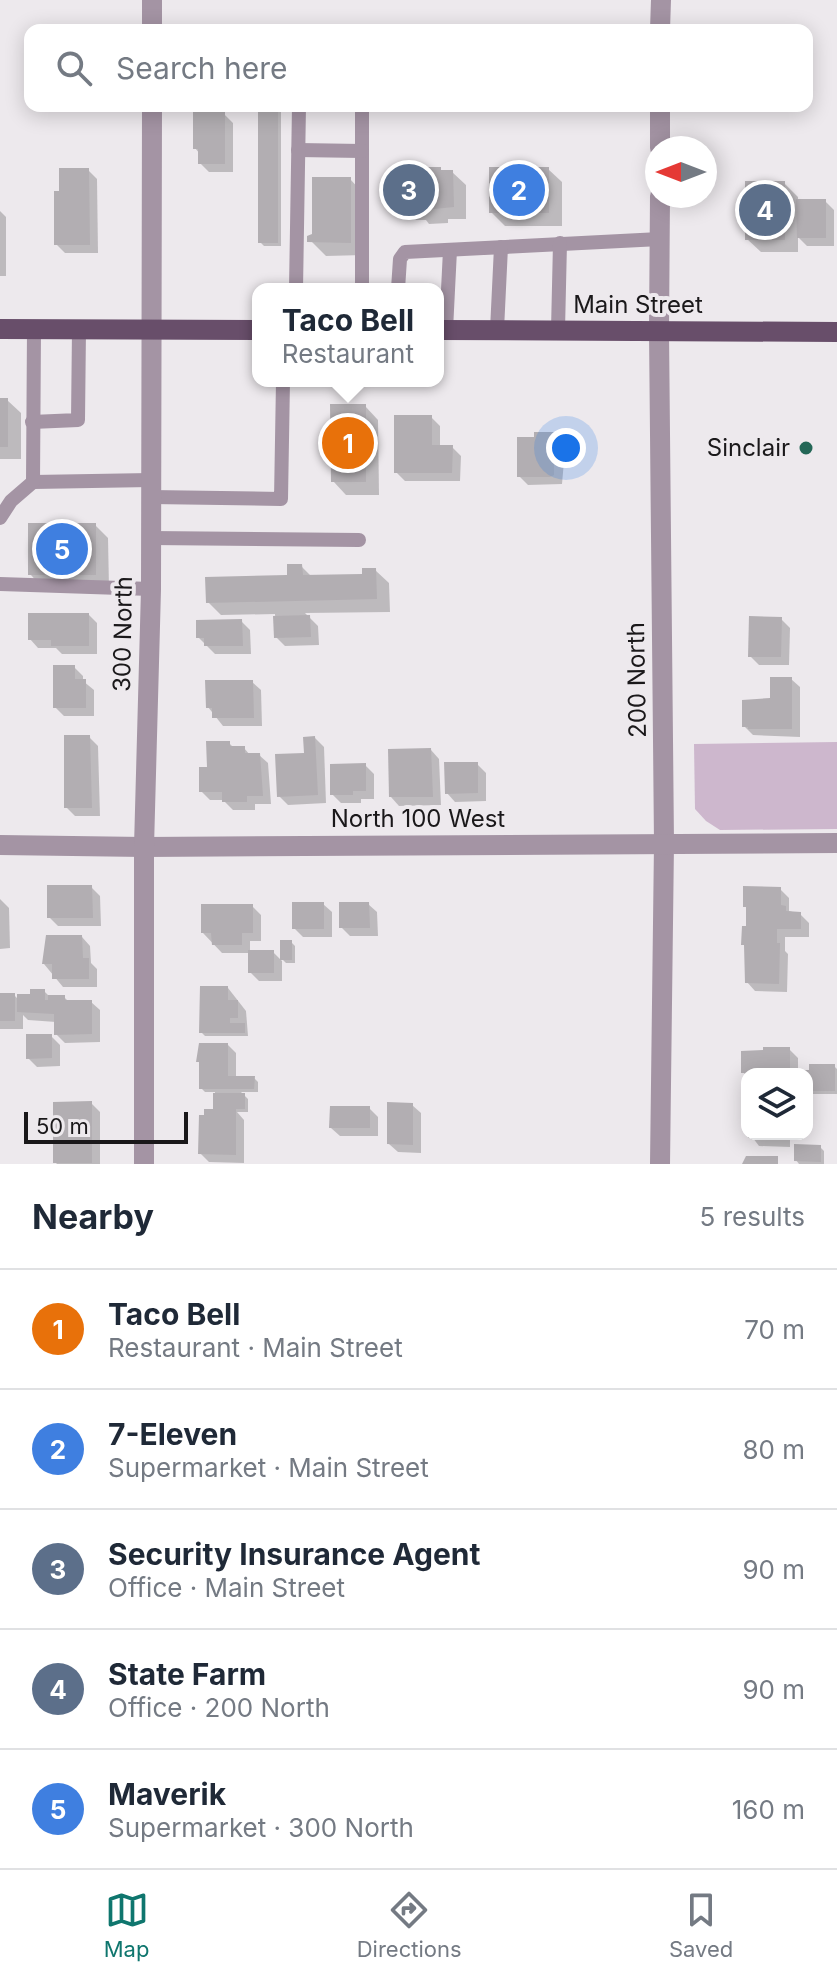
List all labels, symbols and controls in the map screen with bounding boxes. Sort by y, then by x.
search box [24,24,813,112]
icon: search [52,46,96,90]
text: Search here [116,50,288,86]
north arrow [645,136,717,208]
pin: 3 [383,160,435,220]
pin: 2 [493,160,545,220]
pin: 4 [739,180,791,240]
popup [252,283,444,387]
street label: Main Street [573,290,703,319]
text: Taco Bell [282,302,414,338]
text: Restaurant [282,338,414,369]
pin: 1 [322,413,374,473]
your location [546,428,586,468]
place label: Sinclair [707,433,790,462]
marker: Sinclair [797,439,815,457]
pin: 5 [36,519,88,579]
street label: 300 North [107,576,138,692]
street label: 200 North [621,622,652,738]
street label: North 100 West [331,804,505,833]
map controls [741,1068,813,1140]
button: layers [741,1068,813,1140]
scale bar [24,1108,188,1144]
text: 50 m [36,1113,89,1139]
text: Nearby [32,1196,154,1237]
text: 5 results [700,1201,805,1232]
text: Taco Bell [108,1296,240,1332]
text: 1 [52,1314,64,1345]
text: 70 m [744,1314,805,1345]
text: Restaurant · Main Street [108,1332,403,1363]
text: 7-Eleven [108,1416,237,1452]
text: 2 [50,1434,66,1465]
text: 80 m [742,1434,805,1465]
text: Supermarket · Main Street [108,1452,429,1483]
text: Security Insurance Agent [108,1536,481,1572]
text: 3 [50,1554,66,1585]
text: 90 m [742,1554,805,1585]
text: Office · Main Street [108,1572,345,1603]
text: State Farm [108,1656,266,1692]
text: 4 [49,1674,67,1705]
text: 90 m [742,1674,805,1705]
text: Office · 200 North [108,1692,330,1723]
text: Maverik [108,1776,226,1812]
text: 5 [50,1794,66,1825]
text: 160 m [732,1794,805,1825]
text: Supermarket · 300 North [108,1812,414,1843]
tab: Map [104,1888,149,1962]
tab: Directions [357,1888,462,1962]
tab: Saved [669,1888,733,1962]

